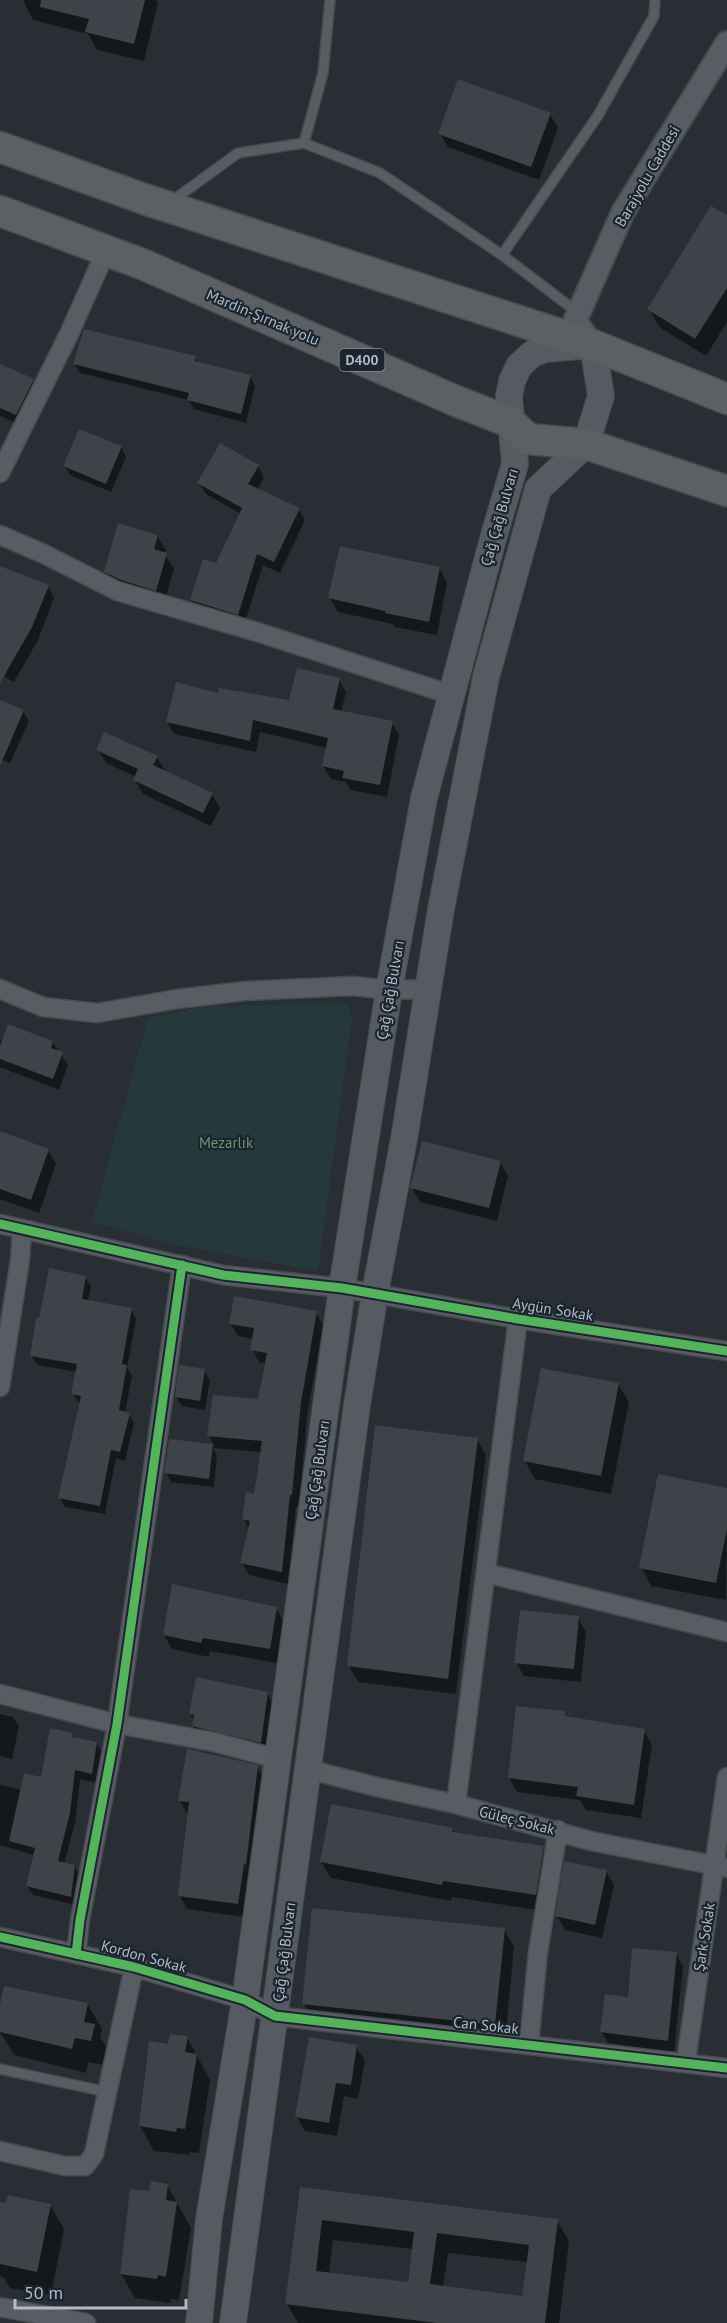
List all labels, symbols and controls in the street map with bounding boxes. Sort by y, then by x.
street label: Barajyolu Caddesi [610,122,684,230]
street label: Mardin-Şırnak yolu [204,285,322,349]
road number: D400 [340,349,385,371]
street label: Çağ Çağ Bulvarı [476,466,522,568]
street label: Çağ Çağ Bulvarı [372,939,408,1041]
park label: Mezarlık [199,1133,254,1152]
street label: Aygün Sokak [511,1293,595,1325]
street label: Çağ Çağ Bulvarı [301,1419,333,1521]
street label: Güleç Sokak [477,1801,558,1839]
street label: Çağ Çağ Bulvarı [268,1901,300,2003]
street label: Şark Sokak [689,1901,719,1973]
street label: Kordon Sokak [99,1935,190,1977]
street label: Can Sokak [452,2012,521,2038]
scale bar [15,2272,186,2310]
text: 50 m [24,2281,63,2304]

